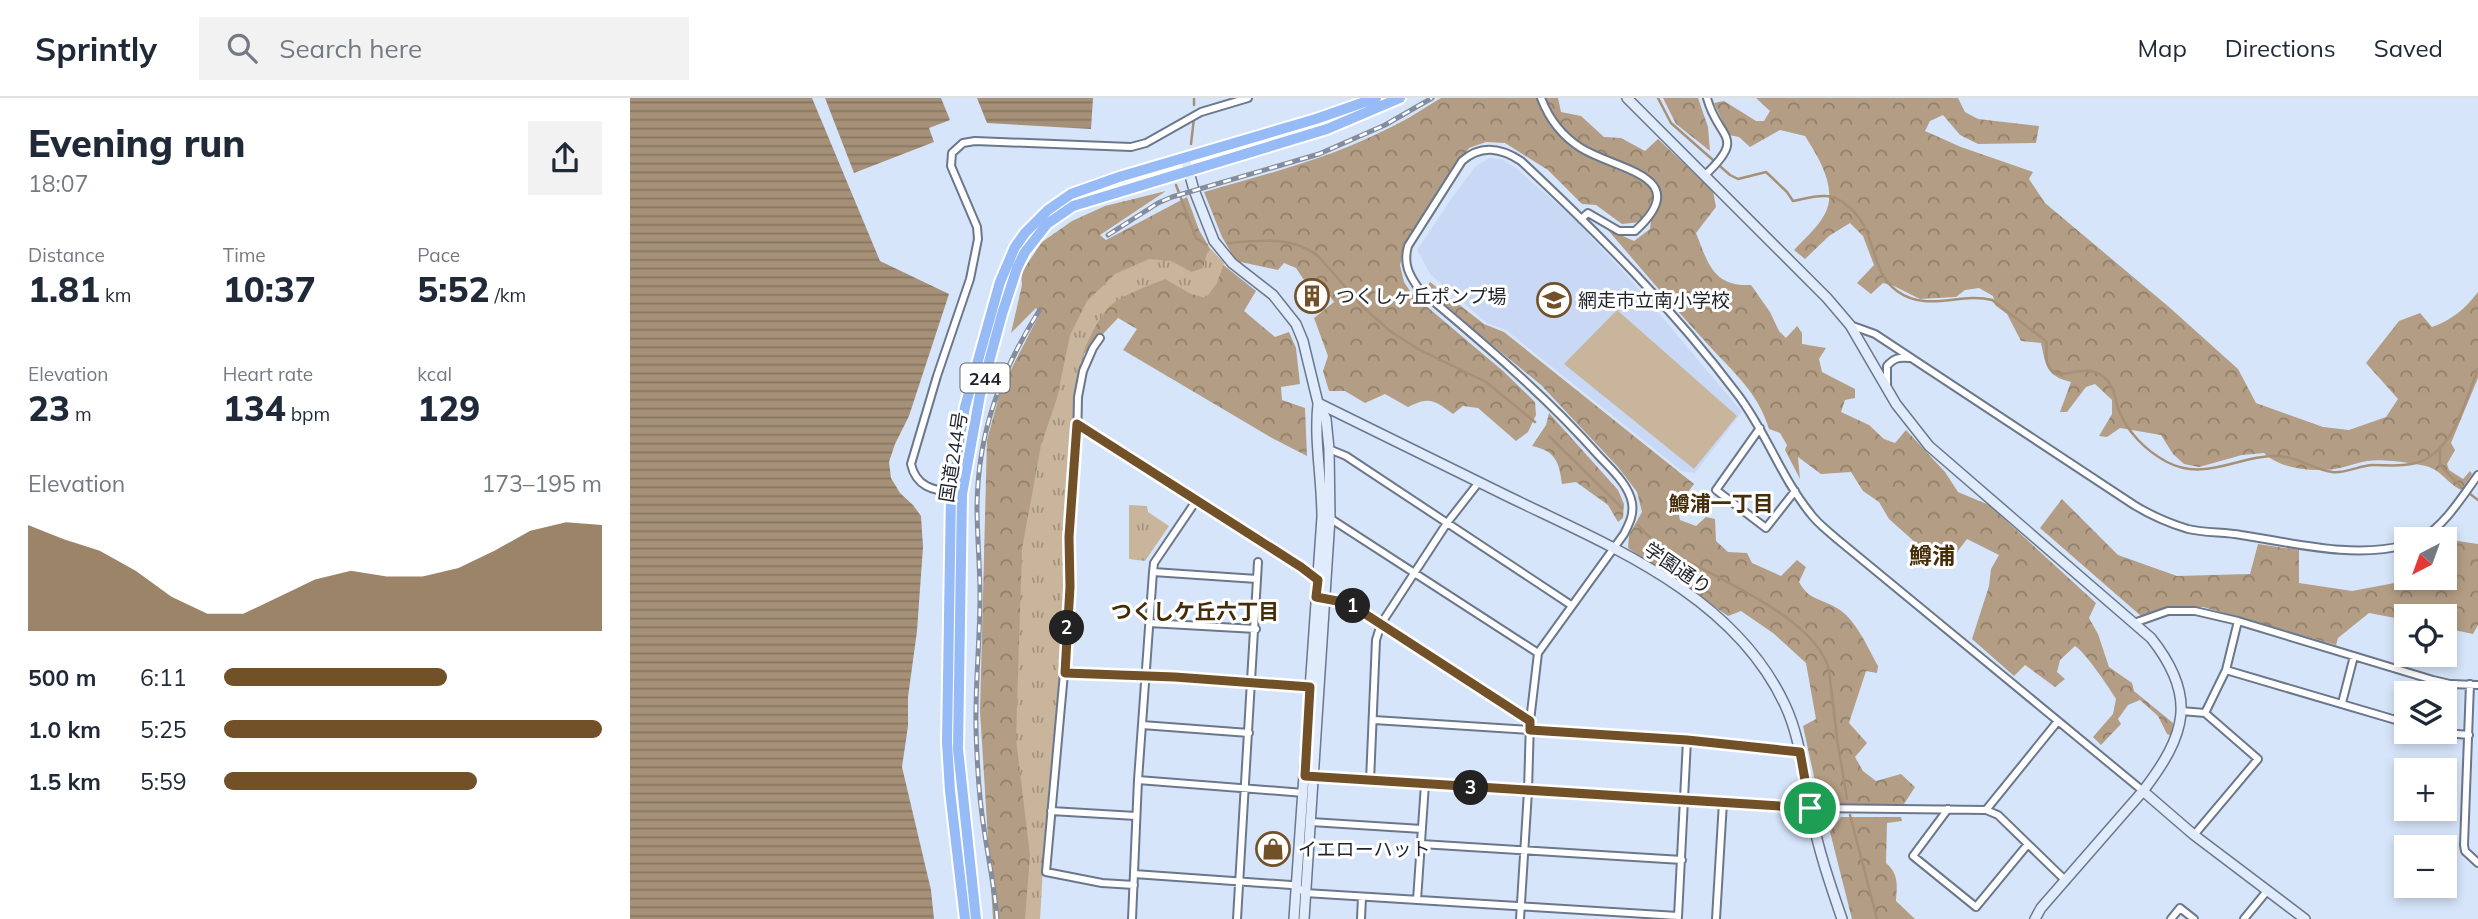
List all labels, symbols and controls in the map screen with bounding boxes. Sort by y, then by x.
search box [199,17,689,80]
text: Sprintly [35,28,157,69]
icon: search [223,29,261,67]
text: Search here [279,32,422,65]
text: Map [2137,33,2187,63]
text: Directions [2225,33,2336,63]
text: Saved [2374,33,2443,63]
text: Evening run [28,119,246,167]
button: share [528,121,602,195]
text: 18:07 [28,169,88,198]
text: Distance [28,243,105,267]
text: Time [223,243,266,267]
text: Pace [417,243,460,267]
text: 1.81 [28,267,100,311]
text: 10:37 [223,267,316,311]
text: 5:52 [417,267,489,311]
building icon: つくしヶ丘ポンプ場 [1293,277,1331,315]
school or university icon: 網走市立南小学校 [1535,281,1573,319]
text: km [100,283,132,307]
text: /km [489,283,526,307]
place label: つくしヶ丘ポンプ場 [1336,284,1506,308]
place label: 網走市立南小学校 [1578,288,1730,312]
text: Elevation [28,362,108,386]
text: Heart rate [223,362,313,386]
text: kcal [417,362,452,386]
road number: 244 [960,364,1010,392]
text: 23 [28,386,70,430]
text: 134 [223,386,286,430]
text: 129 [417,386,480,430]
text: m [70,402,92,426]
text: bpm [286,402,330,426]
street label: 国道244号 [934,410,972,504]
text: Elevation [28,469,125,498]
text: 173–195 m [481,469,602,498]
district label: 鱒浦一丁目 [1669,490,1774,516]
north arrow [2394,527,2457,590]
map controls [2394,527,2457,898]
street label: 学園通り [1640,537,1716,599]
district label: 鱒浦 [1909,541,1955,570]
pin: 1 [1336,588,1370,624]
text: 1 [1347,593,1358,617]
district label: つくしケ丘六丁目 [1111,598,1279,624]
button: locate [2394,604,2457,667]
pin: 2 [1050,610,1084,646]
text: 2 [1061,615,1072,639]
text: 500 m [28,663,96,692]
text: 6:11 [140,663,187,692]
button: layers [2394,681,2457,744]
text: 1.0 km [28,715,101,744]
text: 5:25 [140,715,187,744]
button: + [2394,758,2457,821]
text: 1.5 km [28,767,101,796]
text: 5:59 [140,767,187,796]
pin: 3 [1454,770,1488,806]
text: 3 [1465,775,1476,799]
pin [1780,778,1840,838]
icon: arrive [1791,789,1829,827]
shop icon: イエローハット [1254,830,1292,868]
button: − [2394,835,2457,898]
place label: イエローハット [1298,837,1430,861]

